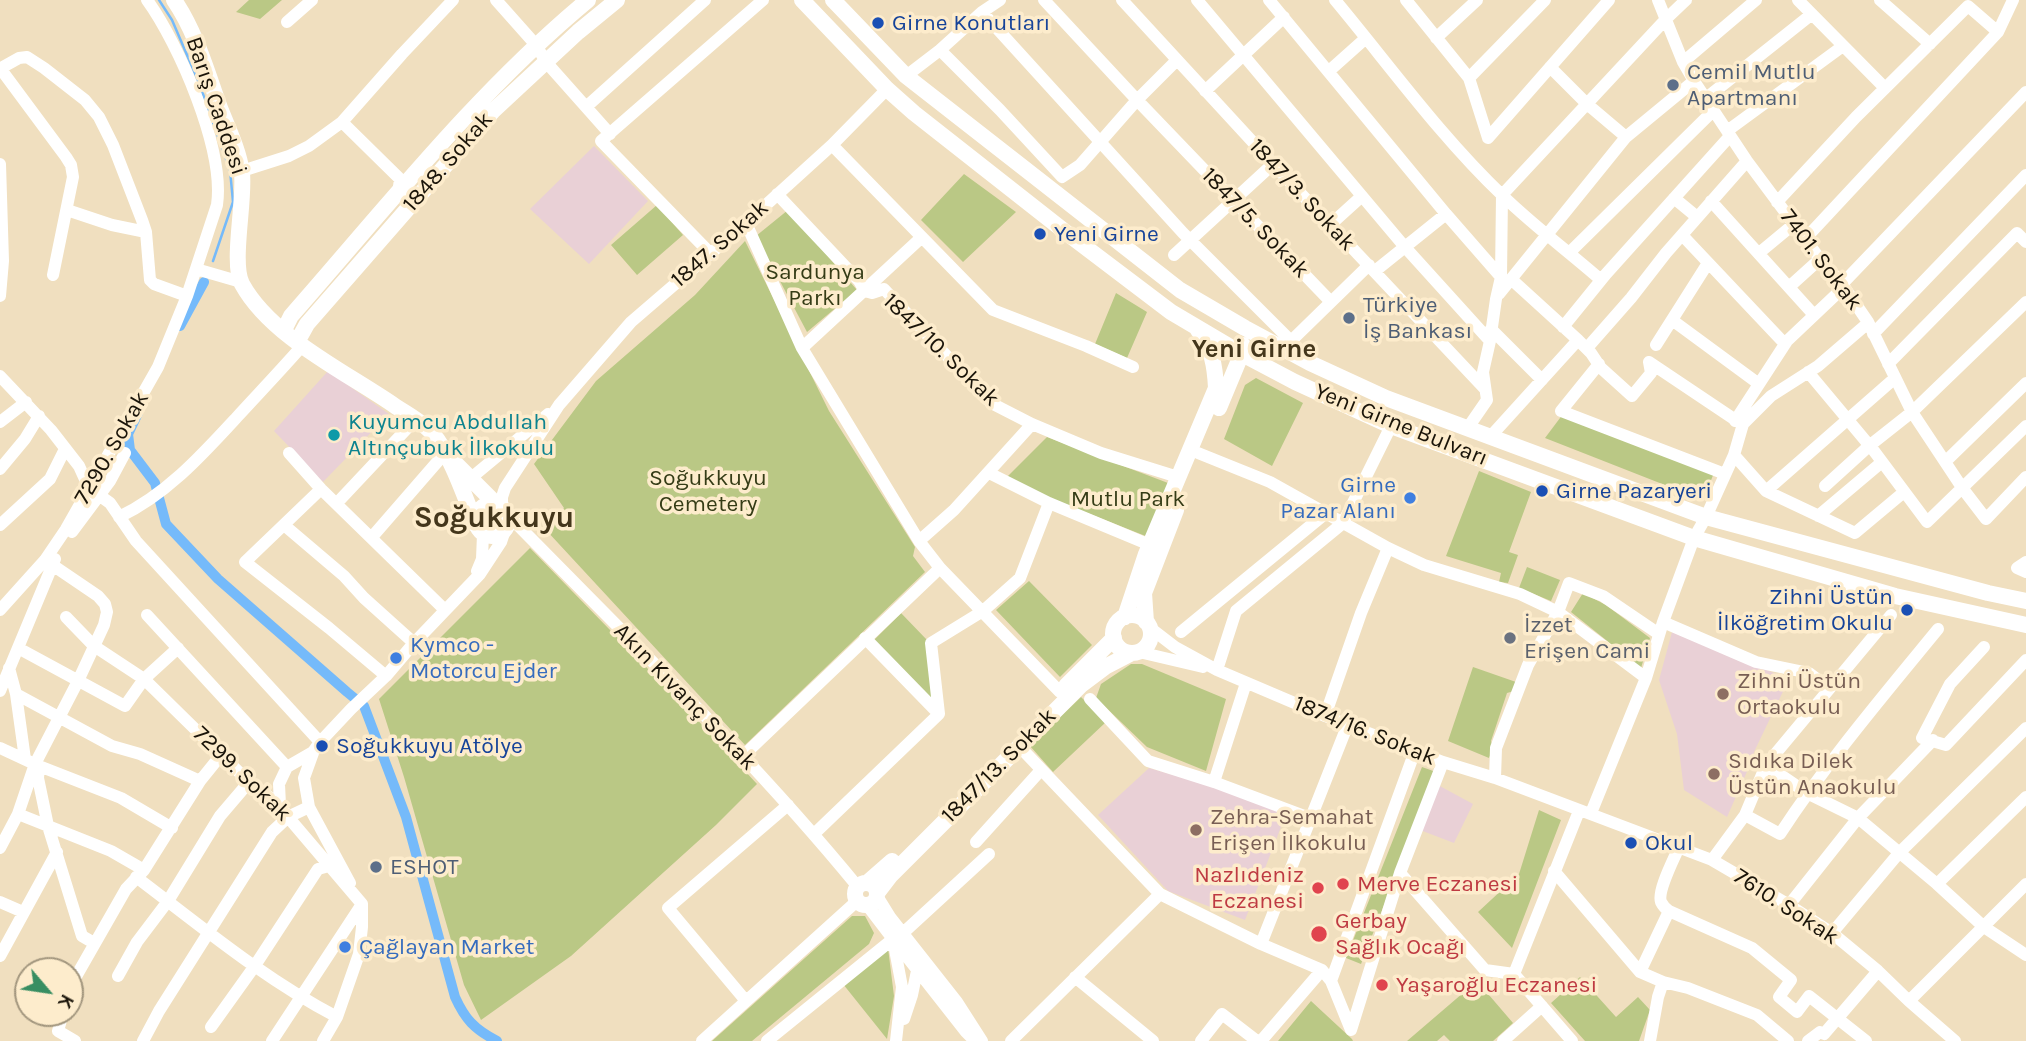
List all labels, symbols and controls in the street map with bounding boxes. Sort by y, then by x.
place label: Girne Konutları [892,9,1050,37]
marker: Girne Konutları [870,15,886,31]
street label: Barış Caddesi [179,33,253,179]
place label: Cemil Mutlu Apartmanı [1687,58,1816,112]
marker: Cemil Mutlu Apartmanı [1665,77,1681,93]
street label: 1848. Sokak [397,106,499,218]
street label: 1847/3. Sokak [1243,133,1361,257]
street label: 1847/5. Sokak [1195,162,1315,284]
street label: 1847. Sokak [666,194,774,294]
street label: 7401. Sokak [1774,204,1868,316]
place label: Yeni Girne [1054,220,1159,248]
marker: Yeni Girne [1032,226,1048,242]
park label: Sardunya Parkı [765,258,865,312]
street label: 1847/10. Sokak [877,288,1005,412]
place label: Türkiye İş Bankası [1363,291,1472,345]
marker: Türkiye İş Bankası [1341,310,1357,326]
district label: Yeni Girne [1192,334,1316,366]
street label: Yeni Girne Bulvarı [1310,378,1492,472]
street label: 7290. Sokak [69,387,155,509]
place label: Kuyumcu Abdullah Altınçubuk İlkokulu [348,408,554,462]
marker: Kuyumcu Abdullah Altınçubuk İlkokulu [326,427,342,443]
park label: Soğukkuyu Cemetery [649,464,767,518]
place label: Girne Pazar Alanı [1280,471,1396,525]
place label: Girne Pazaryeri [1556,477,1712,505]
marker: Girne Pazaryeri [1534,483,1550,499]
park label: Mutlu Park [1071,485,1185,513]
marker: Girne Pazar Alanı [1402,490,1418,506]
district label: Soğukkuyu [414,500,574,536]
place label: Zihni Üstün İlköğretim Okulu [1717,583,1893,637]
marker: Zihni Üstün İlköğretim Okulu [1899,602,1915,618]
place label: İzzet Erişen Cami [1524,611,1650,665]
street label: Akın Kıvanç Sokak [608,618,762,776]
marker: İzzet Erişen Cami [1502,630,1518,646]
place label: Kymco - Motorcu Ejder [410,631,557,685]
marker: Kymco - Motorcu Ejder [388,650,404,666]
place label: Zihni Üstün Ortaokulu [1737,667,1861,721]
marker: Zihni Üstün Ortaokulu [1715,686,1731,702]
street label: 1874/16. Sokak [1290,690,1440,772]
street label: 1847/13. Sokak [936,703,1062,829]
street label: 7299. Sokak [187,721,297,827]
place label: Soğukkuyu Atölye [336,732,523,760]
marker: Soğukkuyu Atölye [314,738,330,754]
place label: Sıdıka Dilek Üstün Anaokulu [1728,747,1897,801]
marker: Sıdıka Dilek Üstün Anaokulu [1706,766,1722,782]
place label: Zehra-Semahat Erişen İlkokulu [1210,803,1373,857]
marker: Zehra-Semahat Erişen İlkokulu [1188,822,1204,838]
place label: Okul [1645,829,1693,857]
marker: Okul [1623,835,1639,851]
place label: ESHOT [390,853,459,881]
marker: ESHOT [368,859,384,875]
place label: Nazlıdeniz Eczanesi [1194,861,1304,915]
street label: 7610. Sokak [1728,863,1844,951]
place label: Merve Eczanesi [1357,870,1518,898]
marker: Merve Eczanesi [1335,876,1351,892]
marker: Nazlıdeniz Eczanesi [1310,880,1326,896]
place label: Gerbay Sağlık Ocağı [1335,907,1465,961]
marker: Gerbay Sağlık Ocağı [1309,924,1329,944]
place label: Çağlayan Market [359,933,534,961]
marker: Çağlayan Market [337,939,353,955]
north arrow [14,957,84,1027]
place label: Yaşaroğlu Eczanesi [1396,971,1597,999]
marker: Yaşaroğlu Eczanesi [1374,977,1390,993]
text: K [53,990,78,1012]

